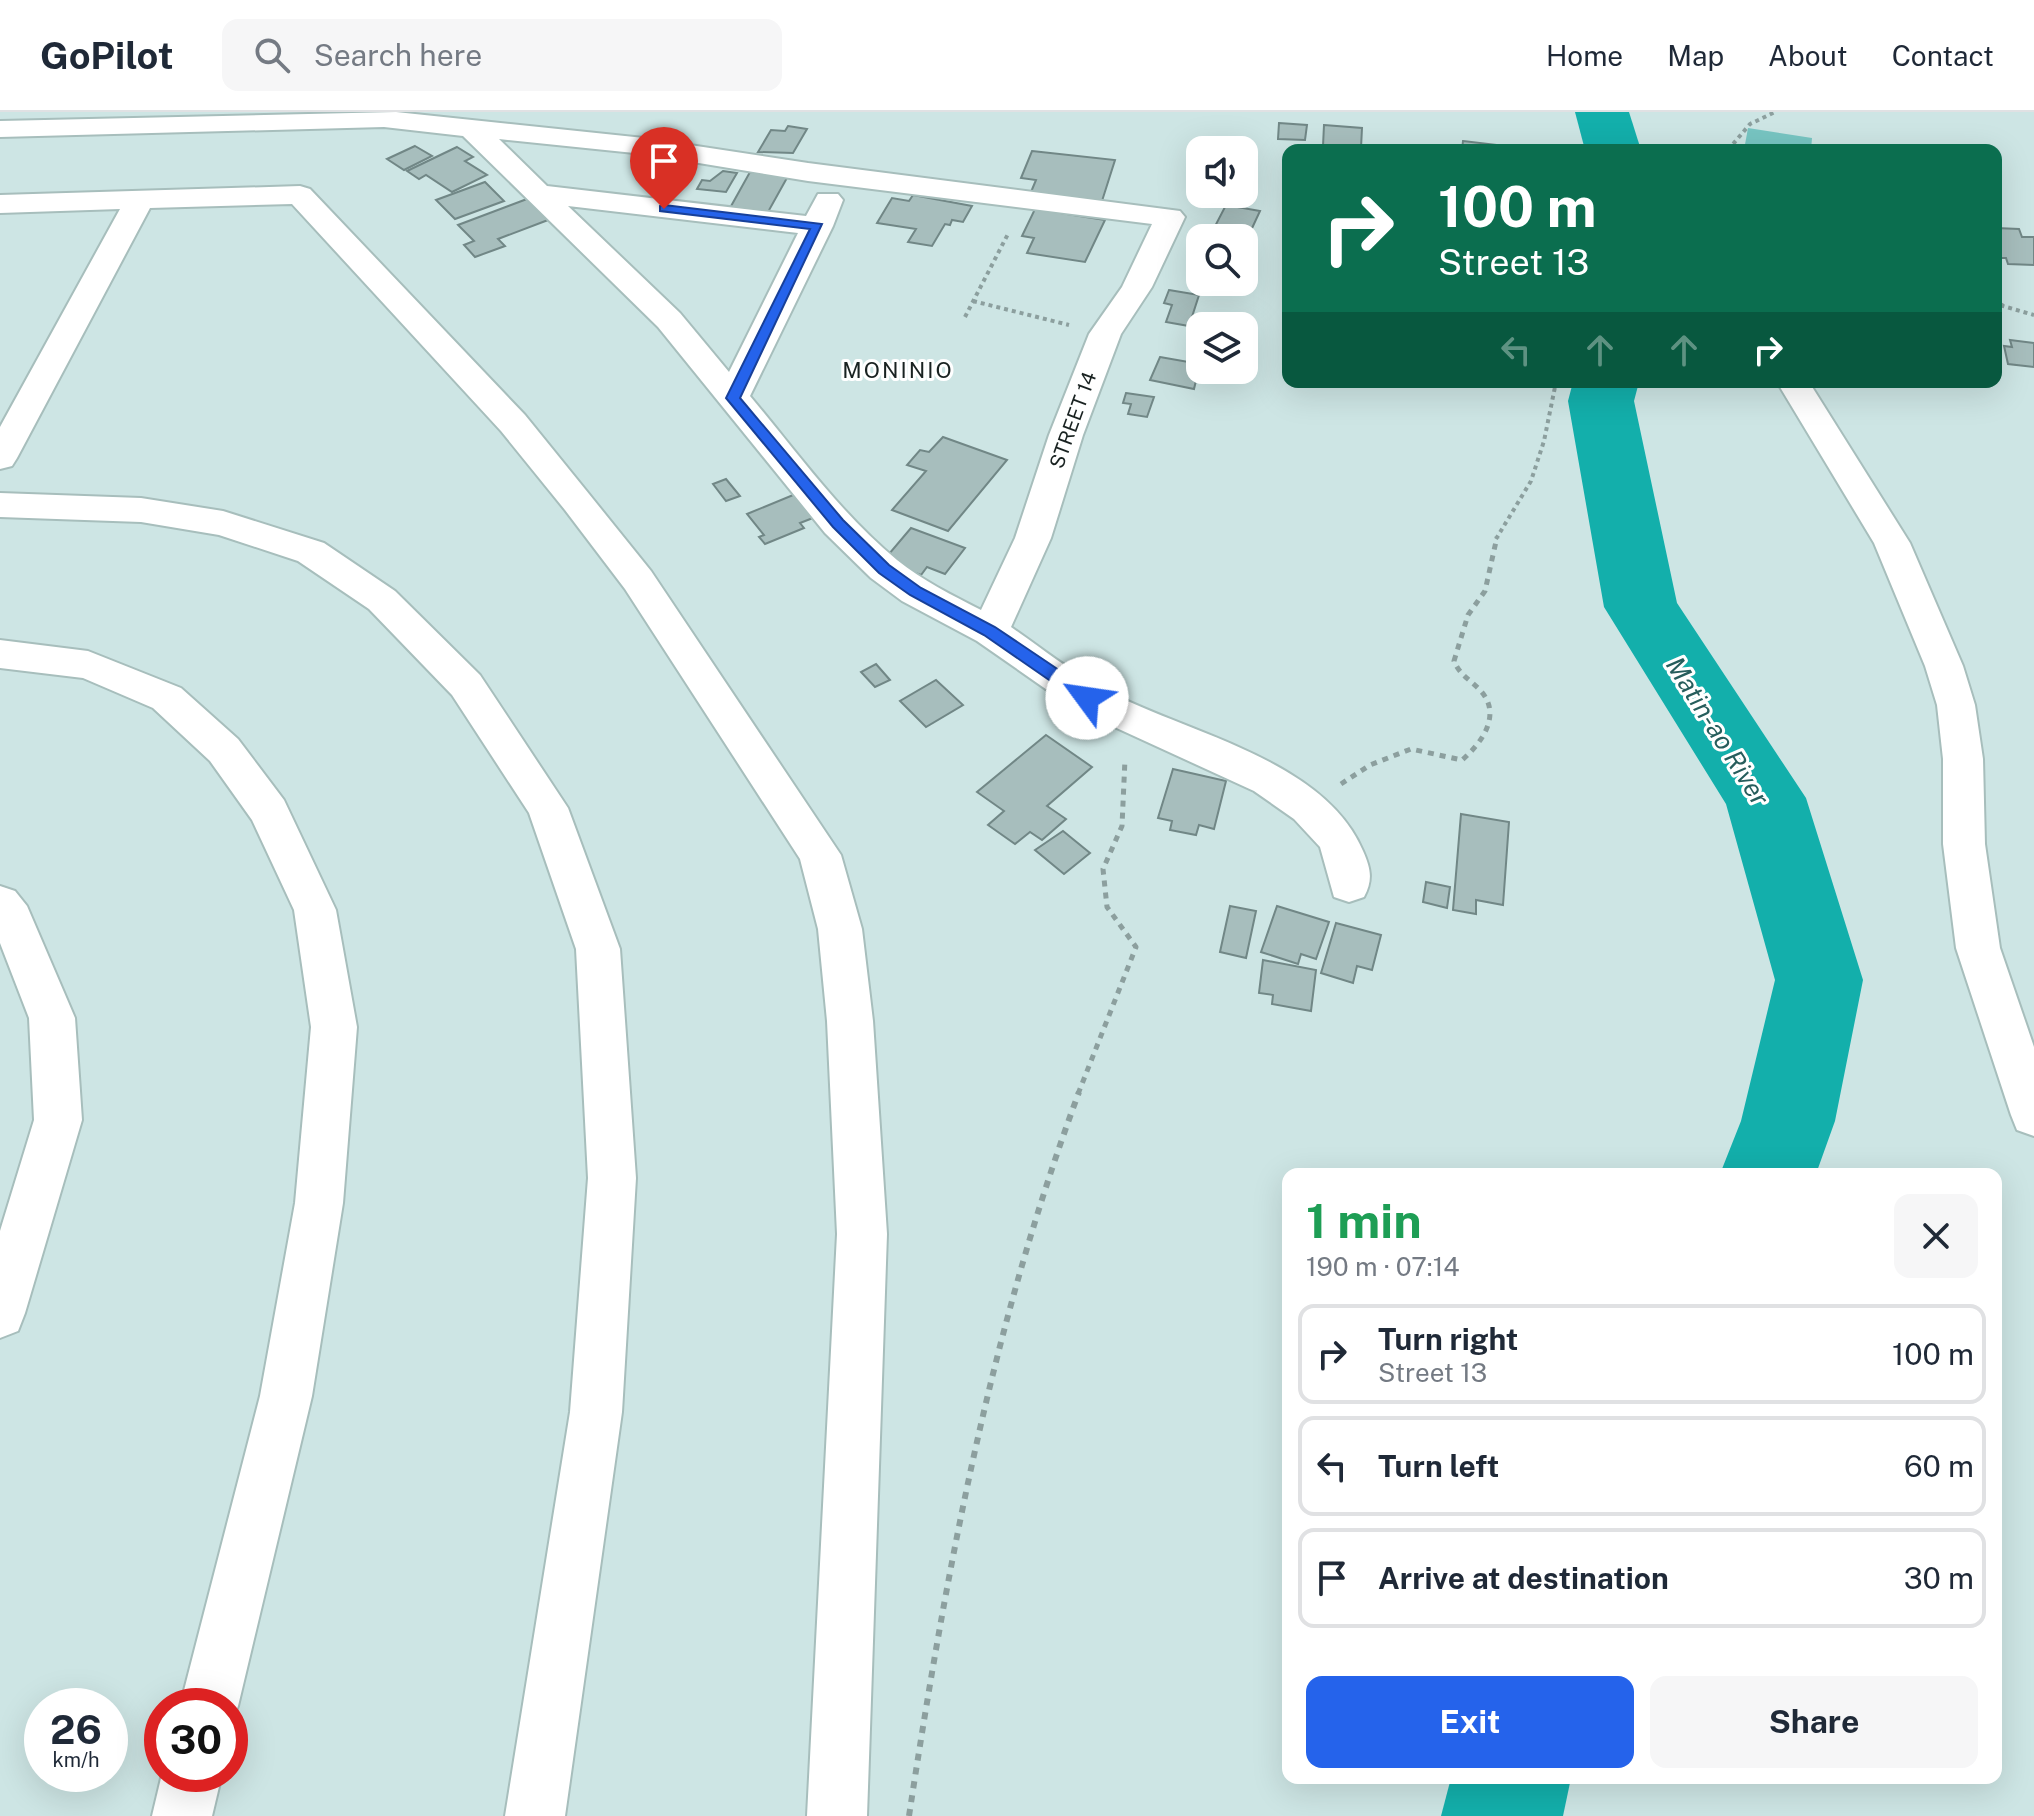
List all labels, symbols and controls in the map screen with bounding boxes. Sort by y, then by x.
search box [222,19,782,91]
text: GoPilot [40,33,174,78]
icon: search [250,33,294,77]
text: Search here [314,37,482,73]
text: Home [1546,39,1623,72]
text: Map [1667,39,1724,72]
text: About [1768,39,1848,72]
text: Contact [1892,39,1994,72]
pin [630,127,698,209]
map controls [1186,136,1258,384]
button: sound [1186,136,1258,208]
icon: arrive [642,139,686,183]
text: 100 m [1438,174,1597,240]
icon: right [1306,176,1410,280]
button: search [1186,224,1258,296]
text: Street 13 [1438,241,1589,283]
button: layers [1186,312,1258,384]
icon: left [1494,328,1538,372]
icon: ahead [1578,328,1622,372]
icon: ahead [1662,328,1706,372]
icon: right [1746,328,1790,372]
district label: MONINIO [842,357,954,383]
street label: STREET 14 [1044,368,1102,472]
water label: Matin-ao River [1660,651,1776,811]
position arrow [1045,656,1129,740]
text: 1 min [1306,1192,1422,1249]
button: close [1894,1194,1978,1278]
text: 190 m · 07:14 [1306,1251,1460,1282]
text: Turn right [1378,1321,1518,1357]
icon: right [1310,1332,1354,1376]
text: 100 m [1892,1336,1974,1372]
text: Street 13 [1378,1357,1487,1388]
icon: left [1310,1444,1354,1488]
text: Turn left [1378,1448,1499,1484]
text: 60 m [1904,1448,1974,1484]
icon: arrive [1310,1556,1354,1600]
text: Arrive at destination [1378,1560,1669,1596]
text: 30 m [1904,1560,1974,1596]
button: Exit [1306,1676,1634,1768]
button: Share [1650,1676,1978,1768]
speed limit sign: 30 [144,1688,248,1792]
text: 26 [50,1706,102,1753]
text: km/h [52,1748,100,1772]

